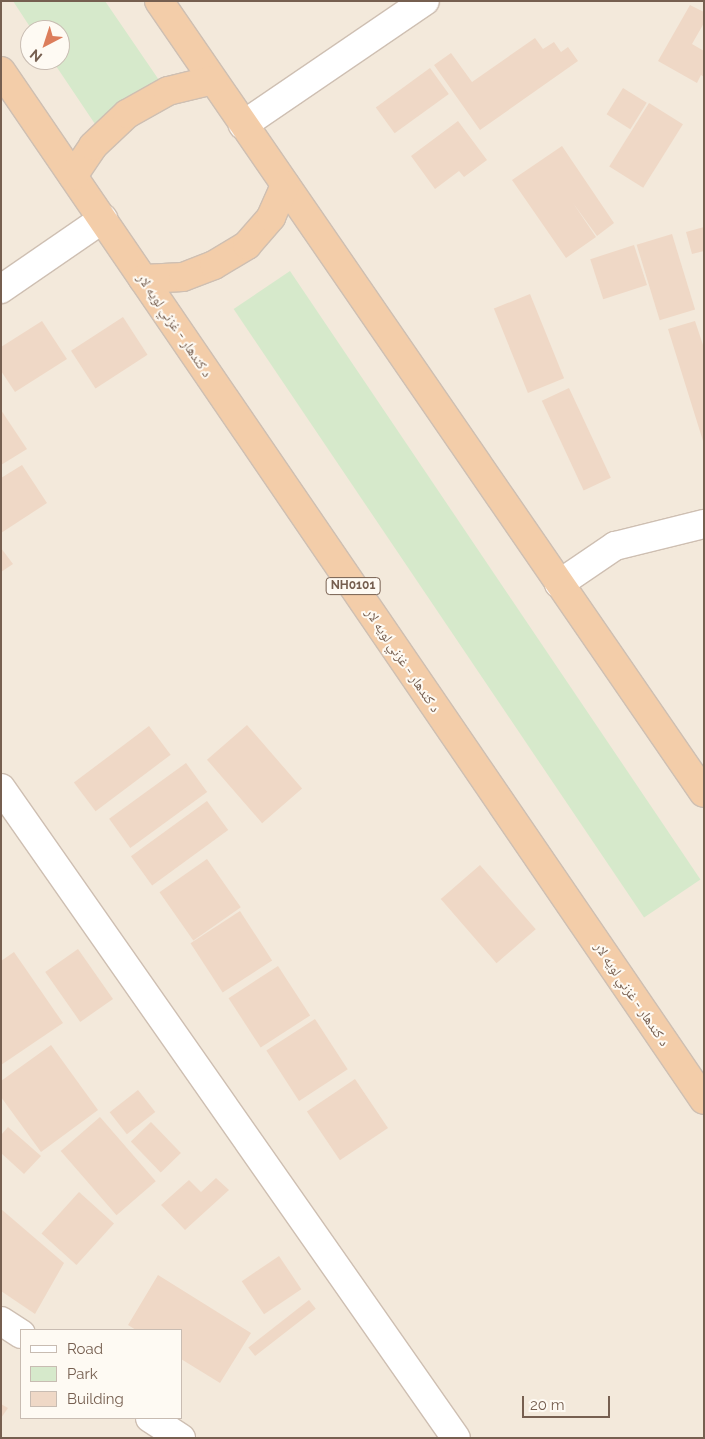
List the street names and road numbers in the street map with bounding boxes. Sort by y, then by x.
street label: د کندهار - غزني لويه لار [134,270,216,380]
road number: NH0101 [326,576,380,596]
street label: د کندهار - غزني لويه لار [362,605,444,715]
street label: د کندهار - غزني لويه لار [591,939,673,1049]

